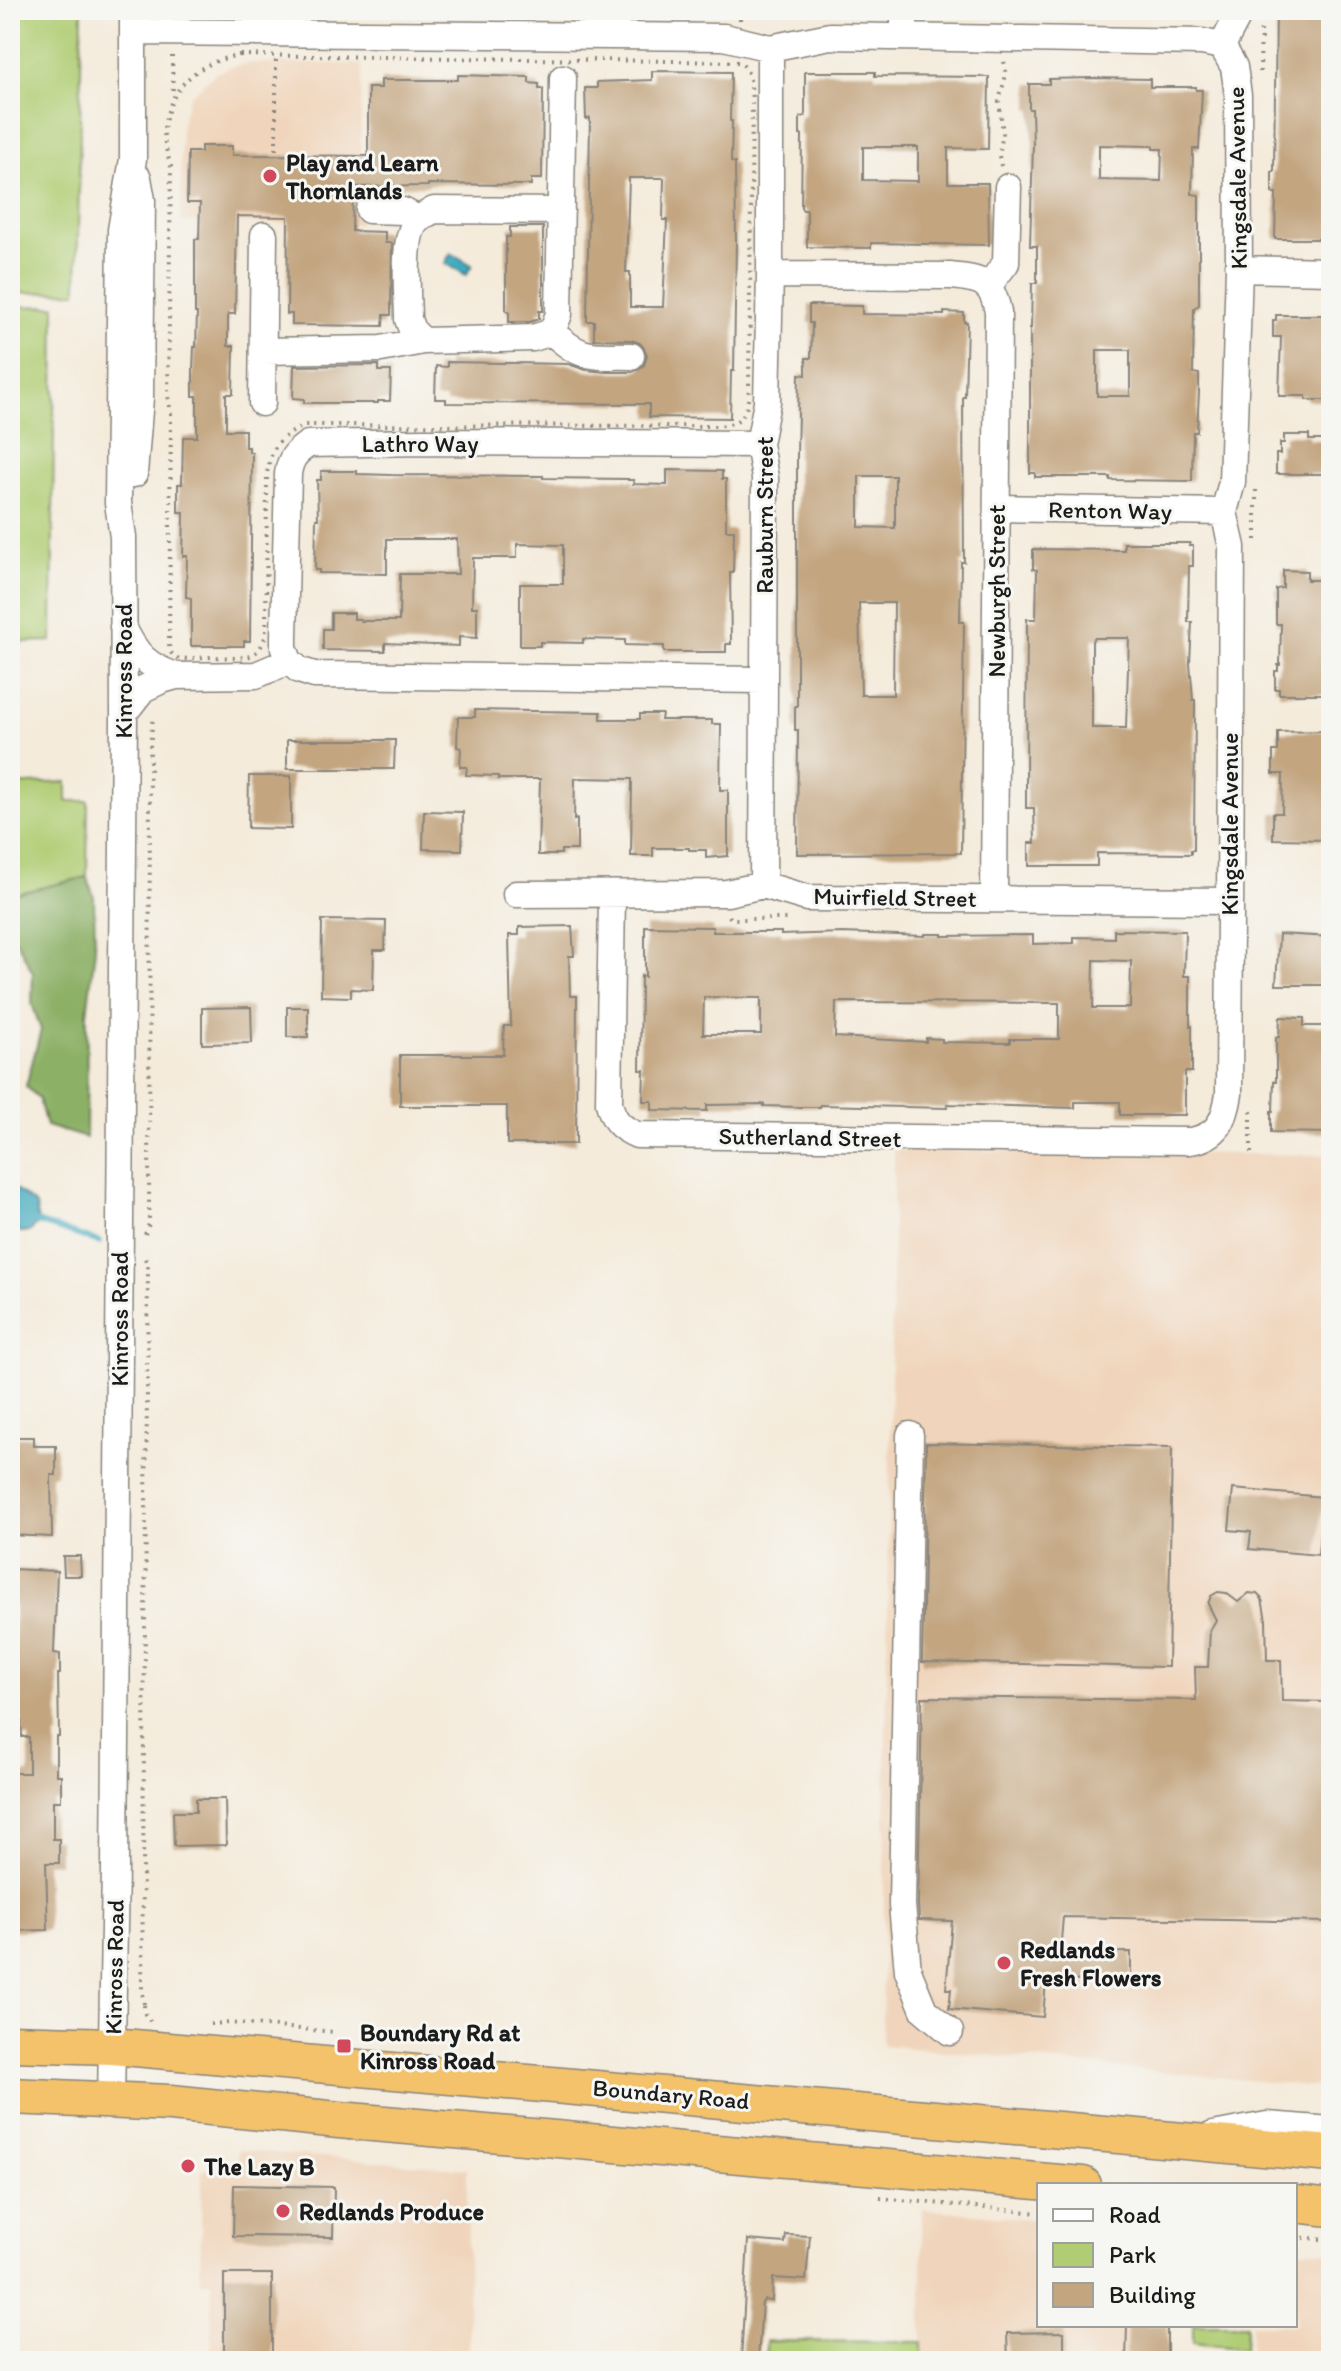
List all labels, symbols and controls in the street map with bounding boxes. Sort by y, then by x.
street label: Kingsdale Avenue [1221,86,1253,270]
place label: Play and Learn Thornlands [285,148,439,205]
marker: Play and Learn Thornlands [261,167,279,185]
street label: Lathro Way [361,429,479,458]
street label: Rauburn Street [750,436,779,594]
street label: Renton Way [1048,494,1172,526]
street label: Newburgh Street [982,505,1011,677]
street label: Kinross Road [109,603,138,739]
street label: Kingsdale Avenue [1215,733,1244,916]
street label: Muirfield Street [813,881,977,913]
street label: Sutherland Street [718,1121,902,1153]
street label: Kinross Road [105,1251,134,1387]
street label: Kinross Road [98,1899,130,2035]
place label: Redlands Fresh Flowers [1020,1935,1162,1992]
marker: Redlands Fresh Flowers [995,1954,1013,1972]
place label: Boundary Rd at Kinross Road [360,2018,520,2075]
marker: Boundary Rd at Kinross Road [335,2037,353,2055]
street label: Boundary Road [591,2073,751,2115]
place label: The Lazy B [203,2152,315,2182]
marker: The Lazy B [179,2157,197,2175]
legend [1037,2183,1297,2327]
place label: Redlands Produce [299,2197,484,2226]
text: Road [1109,2200,1161,2229]
marker: Redlands Produce [274,2202,292,2220]
text: Park [1109,2240,1156,2269]
text: Building [1109,2280,1196,2309]

